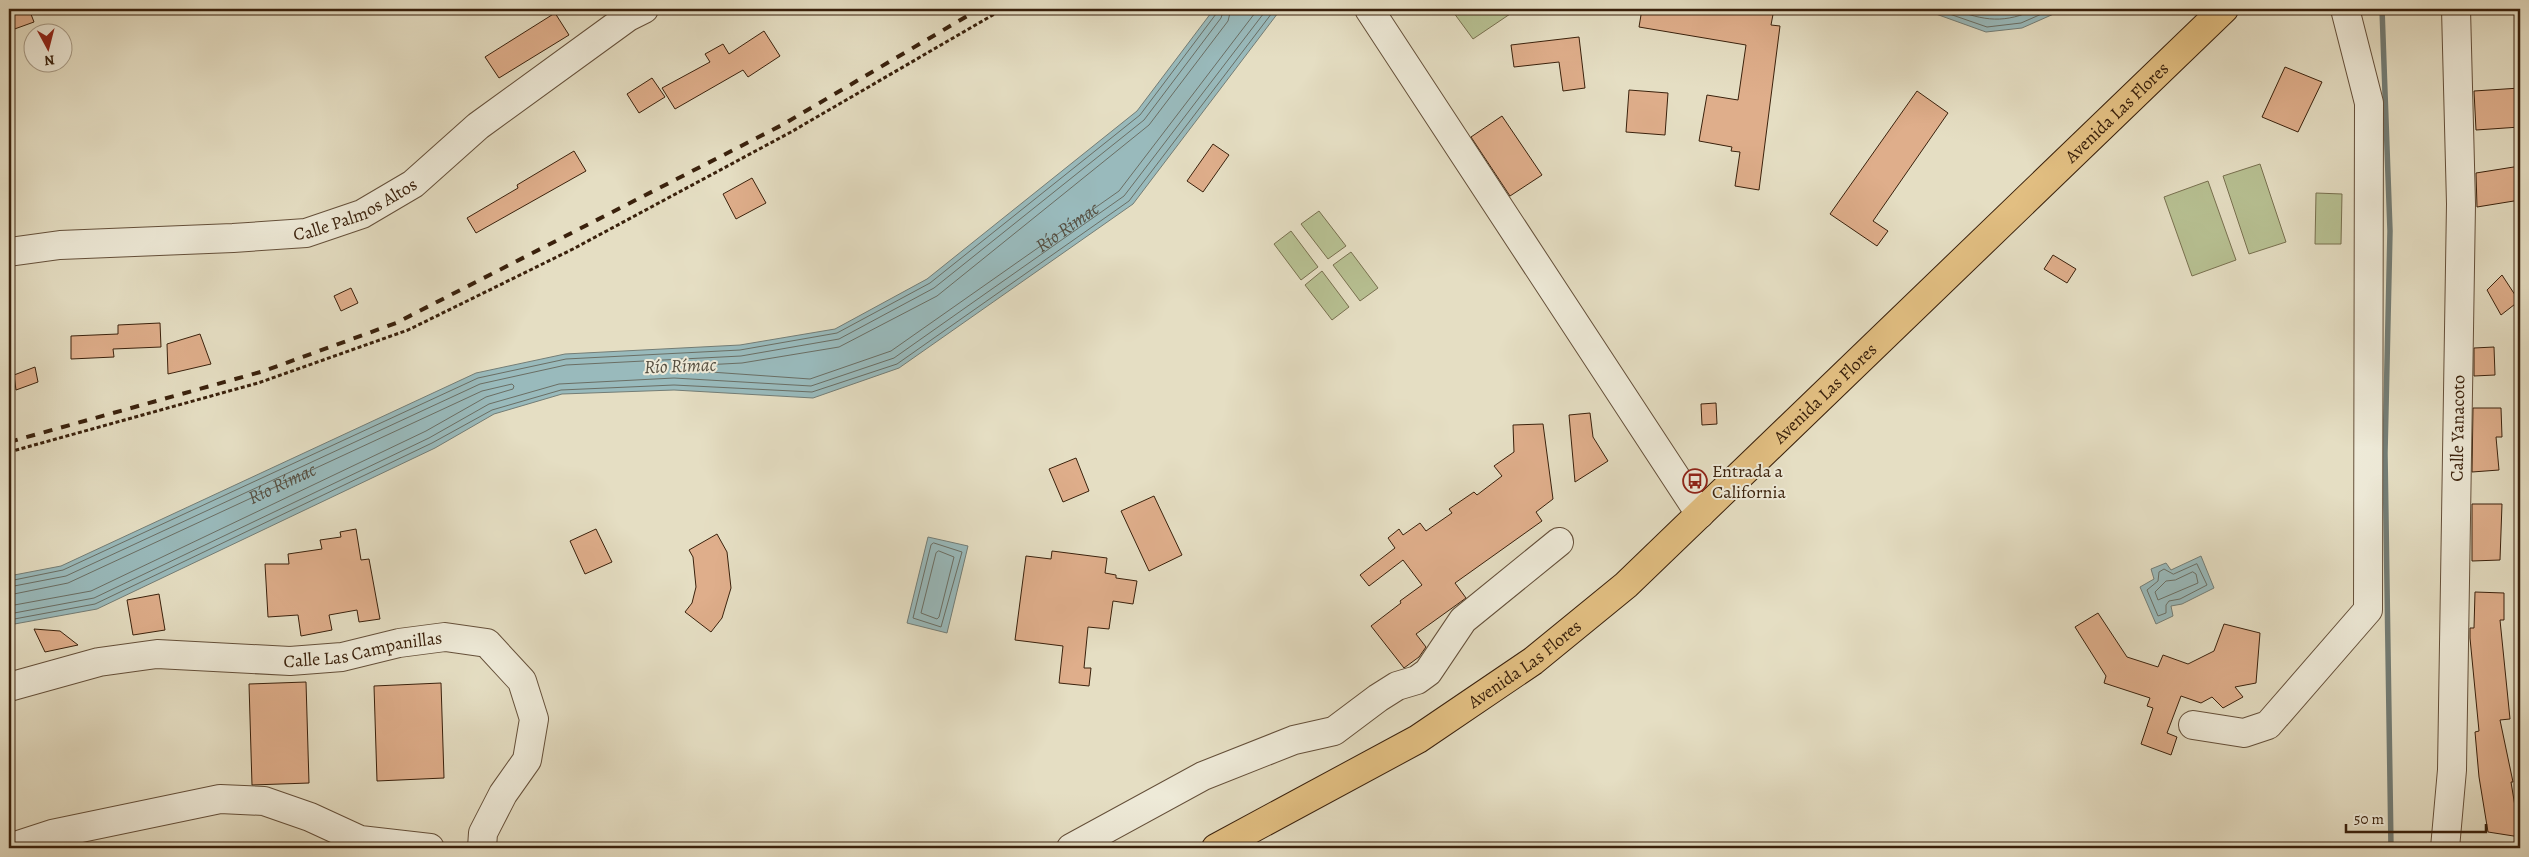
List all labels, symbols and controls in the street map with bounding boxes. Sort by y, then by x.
north arrow [22,22,72,72]
text: N [43,50,56,70]
street label: Avenida Las Flores [2059,57,2174,169]
street label: Calle Palmos Altos [292,172,422,246]
water label: Río Rímac [1030,196,1105,259]
street label: Avenida Las Flores [1767,338,1882,450]
water label: Río Rímac [644,352,717,380]
street label: Calle Yanacoto [2445,375,2470,482]
water label: Río Rímac [244,457,321,511]
place label: Entrada a California [1712,459,1787,504]
bus stop icon: Entrada a California [1682,468,1708,494]
street label: Avenida Las Flores [1462,614,1587,714]
street label: Calle Las Campanillas [283,626,443,673]
scale bar [2346,802,2486,834]
text: 50 m [2354,809,2384,829]

